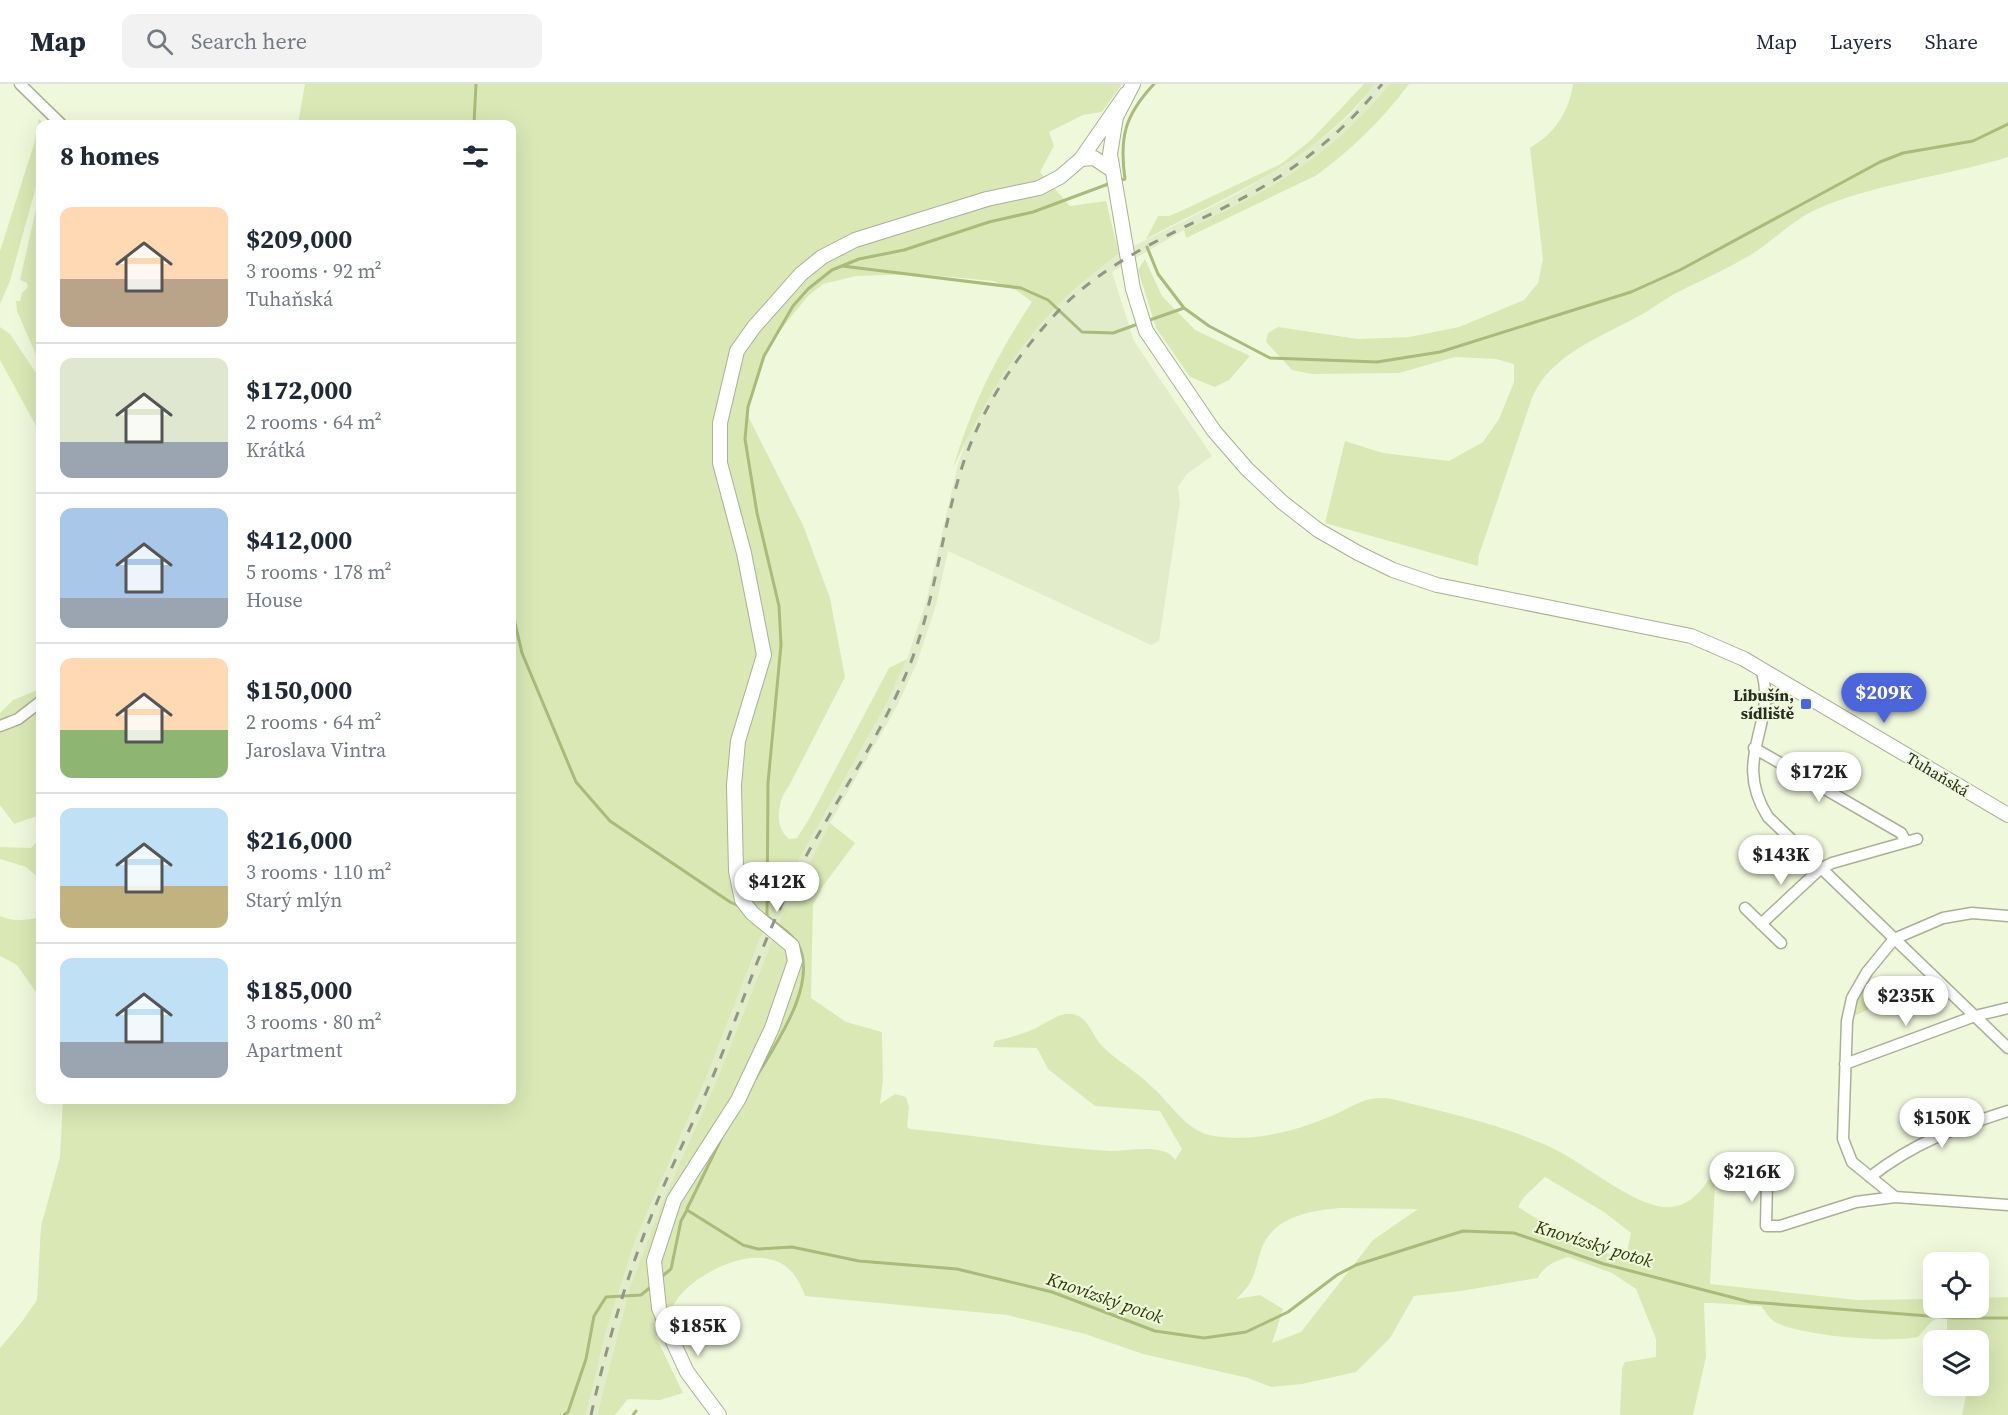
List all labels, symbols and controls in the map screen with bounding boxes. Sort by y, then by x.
search box [122,14,542,68]
text: Map [30,22,86,60]
icon: search [143,25,176,58]
text: Search here [191,26,307,56]
text: Map [1756,27,1797,56]
text: Layers [1830,27,1892,56]
text: Share [1925,27,1978,56]
text: 8 homes [60,138,159,174]
icon: filters [459,140,492,173]
text: $209,000 [246,221,352,257]
icon: home [108,231,180,303]
text: 3 rooms · 92 m² [246,257,382,285]
text: Tuhaňská [246,285,333,313]
text: $172,000 [246,372,352,408]
icon: home [108,382,180,454]
text: 2 rooms · 64 m² [246,408,382,436]
text: Krátká [246,436,305,464]
text: $412,000 [246,522,352,558]
icon: home [108,532,180,604]
text: 5 rooms · 178 m² [246,558,392,586]
text: House [246,586,303,614]
text: $150,000 [246,672,352,708]
pin: $209K [1842,673,1926,724]
text: $209K [1855,678,1913,706]
icon: home [108,682,180,754]
place label: Libušín, sídliště [1733,684,1794,724]
marker: Libušín, sídliště [1799,697,1813,711]
text: 2 rooms · 64 m² [246,708,382,736]
text: Jaroslava Vintra [246,736,386,764]
street label: Tuhaňská [1902,747,1974,802]
pin: $172K [1777,752,1861,803]
text: $172K [1790,757,1848,785]
text: $216,000 [246,822,352,858]
icon: home [108,832,180,904]
pin: $143K [1739,835,1823,886]
text: $143K [1752,840,1810,868]
text: 3 rooms · 110 m² [246,858,392,886]
pin: $412K [735,862,819,913]
text: $412K [748,867,806,895]
text: Starý mlýn [246,886,342,914]
text: $185,000 [246,972,352,1008]
pin: $235K [1864,976,1948,1027]
text: $235K [1877,981,1935,1009]
icon: home [108,982,180,1054]
text: 3 rooms · 80 m² [246,1008,382,1036]
text: Apartment [246,1036,343,1064]
pin: $150K [1900,1098,1984,1149]
text: $150K [1913,1103,1971,1131]
pin: $216K [1710,1152,1794,1203]
text: $216K [1723,1157,1781,1185]
water label: Knovízský potok [1531,1214,1656,1273]
map controls [1923,1252,1989,1396]
button: locate [1923,1252,1989,1318]
water label: Knovízský potok [1043,1266,1167,1329]
pin: $185K [656,1306,740,1357]
text: $185K [669,1311,727,1339]
button: layers [1923,1330,1989,1396]

